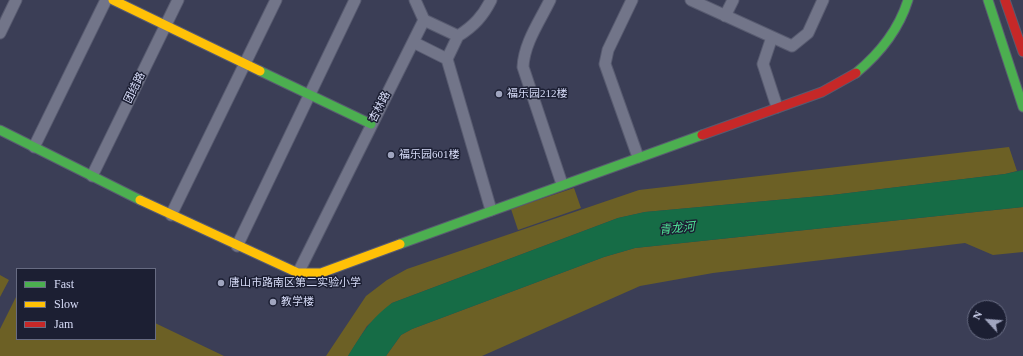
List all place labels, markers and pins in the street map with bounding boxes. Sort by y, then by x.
place label: 福乐园212楼 [507,87,567,101]
marker: 福乐园212楼 [494,89,504,99]
place label: 福乐园601楼 [399,148,459,162]
marker: 福乐园601楼 [386,150,396,160]
place label: 唐山市路南区第二实验小学 [229,276,361,290]
marker: 唐山市路南区第二实验小学 [216,278,226,288]
place label: 教学楼 [281,295,314,309]
marker: 教学楼 [268,297,278,307]

